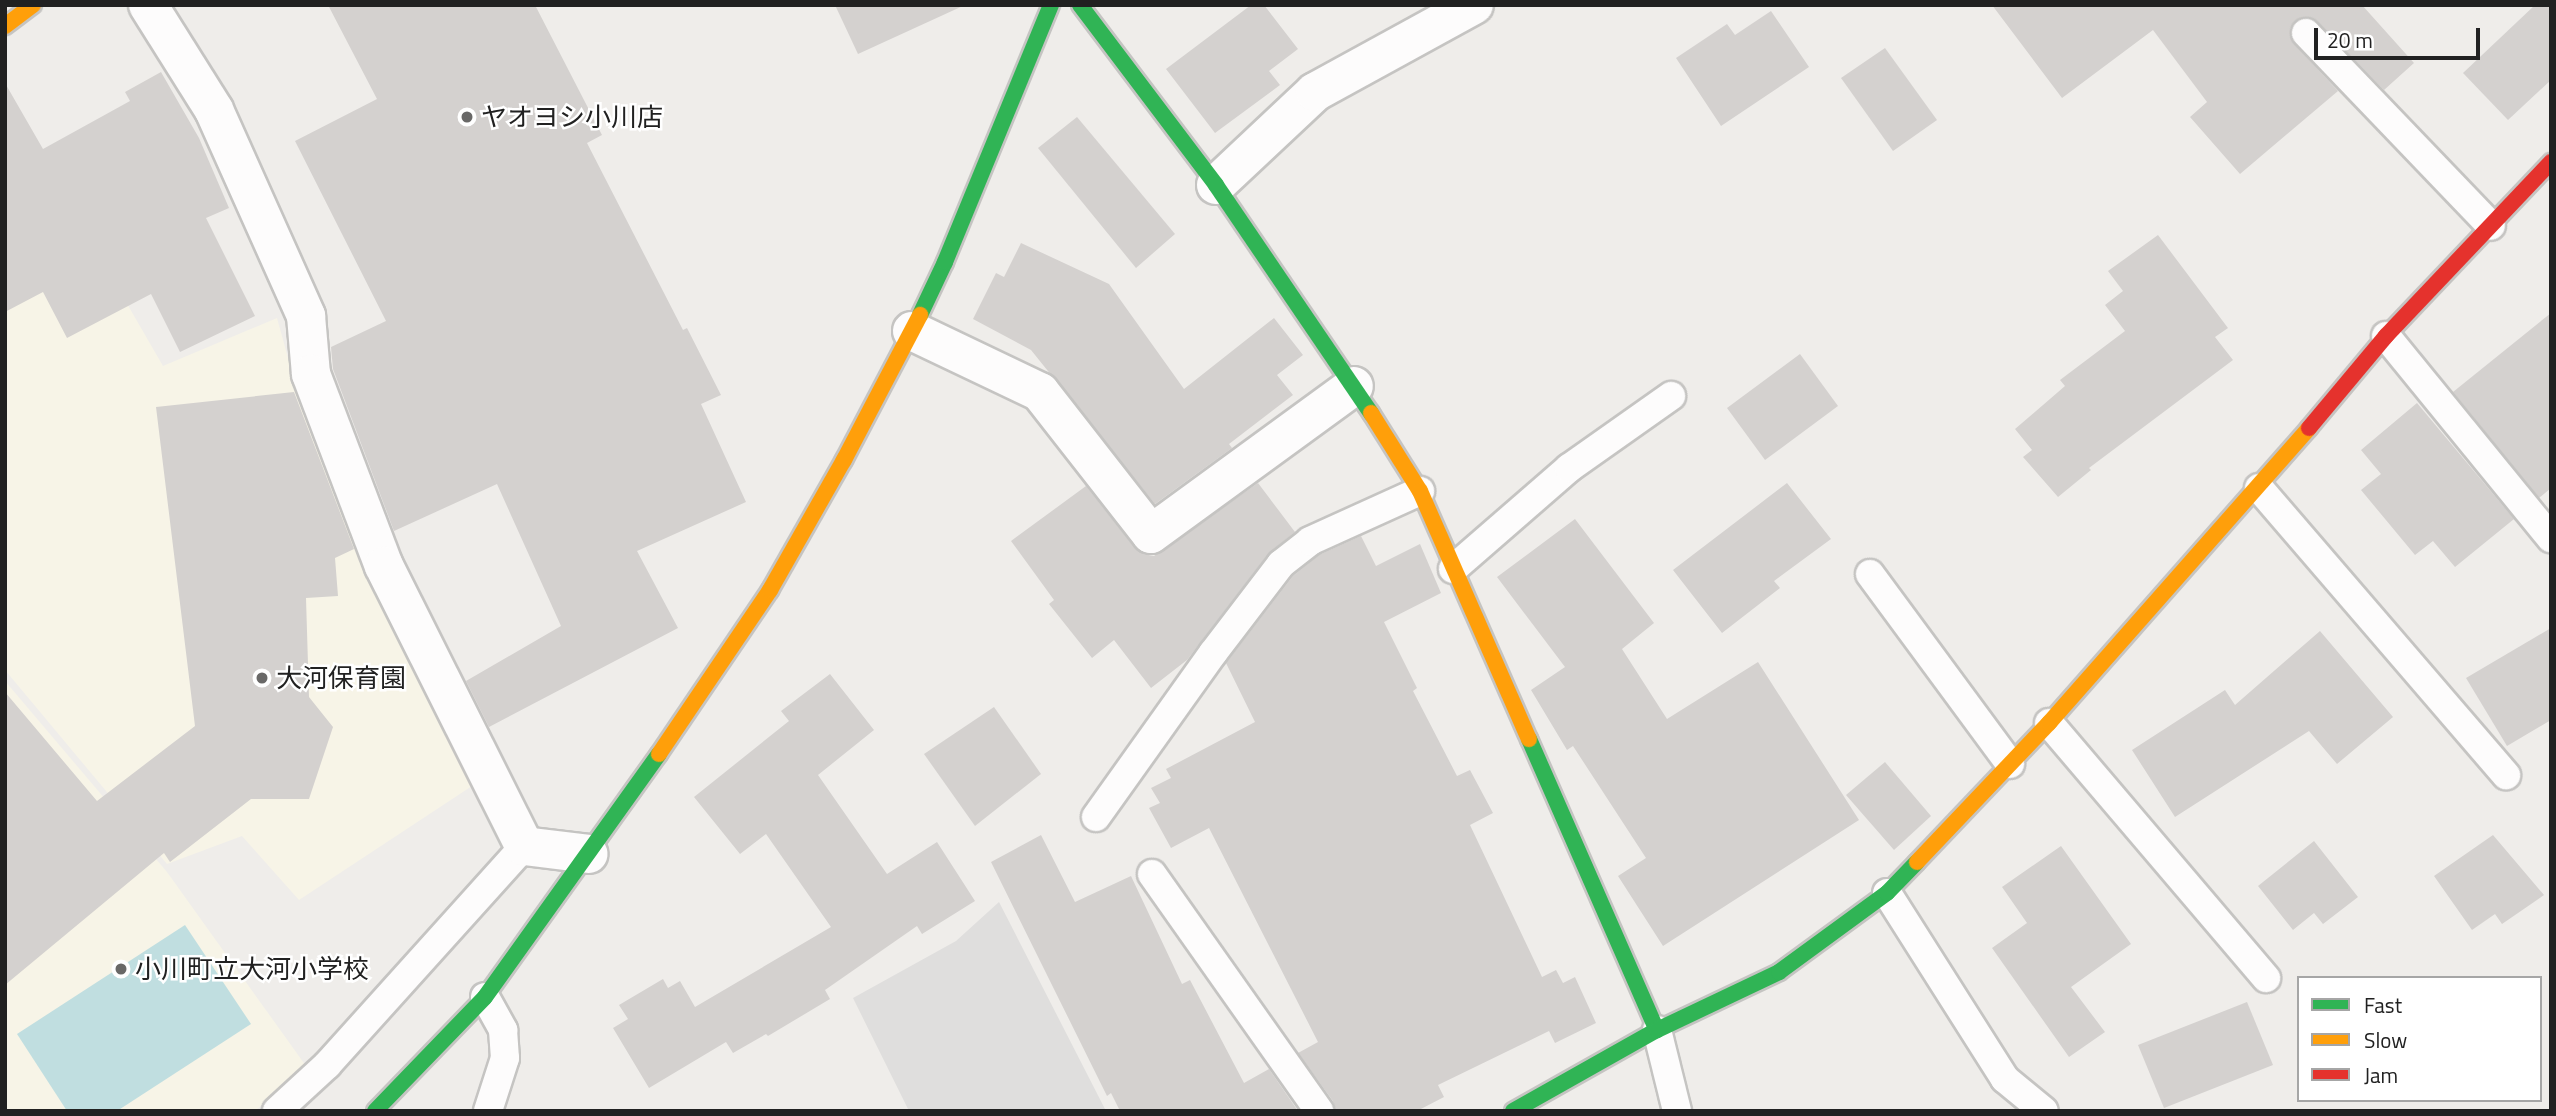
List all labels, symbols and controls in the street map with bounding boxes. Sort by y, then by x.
scale bar [2318,14,2484,58]
text: 20 m [2327,24,2373,56]
place label: ヤオヨシ小川店 [481,101,663,133]
marker: ヤオヨシ小川店 [459,109,475,125]
place label: 大河保育園 [276,662,406,694]
marker: 大河保育園 [254,670,270,686]
place label: 小川町立大河小学校 [135,953,369,985]
marker: 小川町立大河小学校 [113,961,129,977]
legend [2297,976,2542,1102]
text: Fast [2364,989,2402,1021]
text: Slow [2364,1024,2407,1056]
text: Jam [2364,1059,2398,1091]

